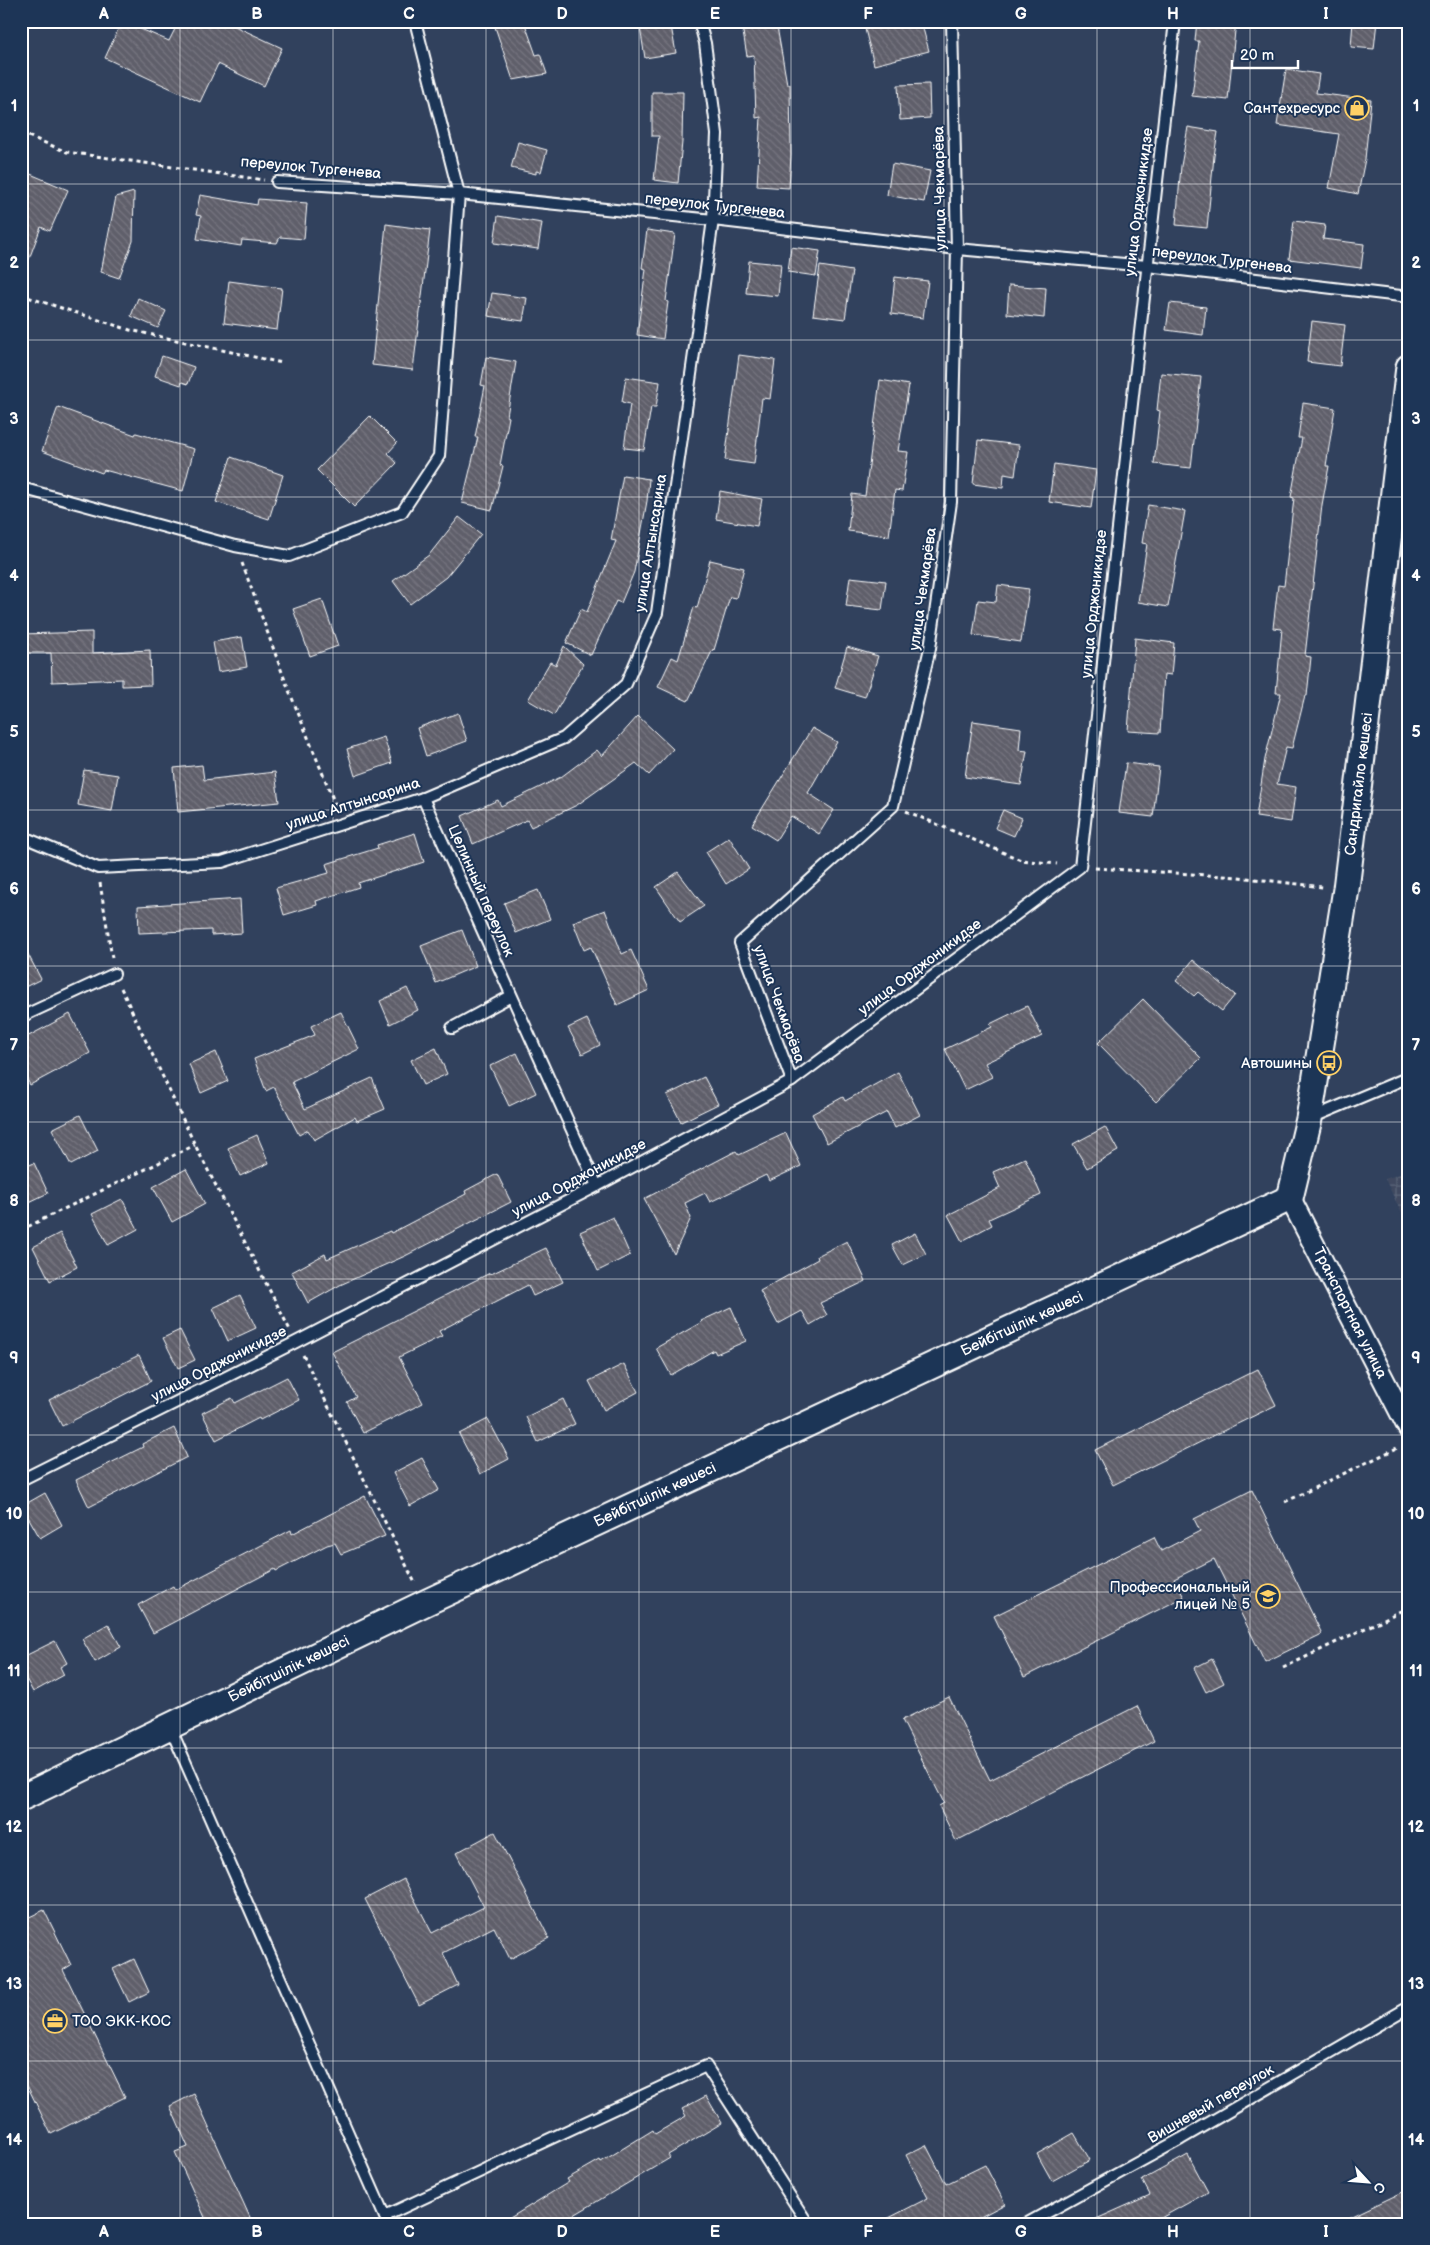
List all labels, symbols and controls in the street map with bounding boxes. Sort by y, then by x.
text: A [98,5,109,24]
text: B [251,5,263,24]
text: C [403,5,415,24]
text: D [556,5,568,24]
text: E [710,5,720,24]
text: F [863,5,873,24]
text: G [1015,5,1027,24]
text: H [1167,5,1179,24]
text: I [1323,5,1329,24]
scale bar [1232,38,1299,70]
text: 20 m [1240,46,1274,65]
shop icon: Сантехресурс [1344,95,1370,121]
text: 1 [11,97,17,116]
text: 1 [1413,97,1419,116]
place label: Сантехресурс [1243,99,1341,118]
street label: улица Чекмарёва [929,126,951,250]
street label: улица Орджоникидзе [1120,127,1158,277]
street label: переулок Тургенева [240,152,382,184]
street label: переулок Тургенева [644,189,786,223]
street label: переулок Тургенева [1151,242,1293,278]
text: 2 [9,254,19,273]
text: 2 [1411,254,1421,273]
text: 3 [9,410,19,429]
text: 3 [1411,410,1421,429]
street label: улица Алтынсарина [631,472,671,614]
street label: улица Чекмарёва [905,526,941,652]
street label: улица Орджоникидзе [1077,529,1111,679]
text: 4 [9,567,19,586]
text: 4 [1411,567,1421,586]
street label: Сандригайло көшесі [1341,711,1377,857]
text: 5 [9,723,19,742]
text: 5 [1411,723,1421,742]
street label: улица Алтынсарина [284,773,423,835]
street label: Целинный переулок [443,822,519,960]
text: 6 [9,880,19,899]
text: 6 [1411,880,1421,899]
street label: улица Орджоникидзе [855,914,985,1020]
street label: улица Чекмарёва [749,942,809,1066]
text: 7 [10,1036,19,1055]
text: 7 [1412,1036,1421,1055]
bus stop icon: Автошины [1316,1050,1342,1076]
place label: Автошины [1240,1054,1312,1073]
street label: улица Орджоникидзе [509,1135,649,1221]
text: 8 [9,1192,19,1211]
text: 8 [1411,1192,1421,1211]
street label: Транспортная улица [1309,1244,1391,1382]
street label: Бейбітшілік көшесі [958,1287,1086,1361]
street label: улица Орджоникидзе [148,1322,290,1406]
text: 9 [9,1349,19,1368]
text: 9 [1411,1349,1421,1368]
street label: Бейбітшілік көшесі [591,1458,719,1532]
text: 10 [6,1505,22,1524]
text: 10 [1408,1505,1424,1524]
place label: Профессиональный лицей № 5 [1109,1578,1250,1614]
school or university icon: Профессиональный лицей № 5 [1255,1583,1281,1609]
street label: Бейбітшілік көшесі [225,1631,353,1707]
text: 11 [7,1662,21,1681]
text: 11 [1409,1662,1423,1681]
text: 12 [6,1818,23,1837]
text: 12 [1408,1818,1425,1837]
text: 13 [6,1975,22,1994]
text: 13 [1408,1975,1424,1994]
office icon: ТОО ЭКК-КОС [42,2008,68,2034]
place label: ТОО ЭКК-КОС [72,2012,171,2031]
street label: Вишневый переулок [1144,2060,1278,2148]
text: 14 [6,2131,23,2150]
text: 14 [1408,2131,1425,2150]
north arrow [1342,2158,1392,2208]
text: С [1369,2179,1389,2196]
text: A [98,2223,109,2242]
text: B [251,2223,263,2242]
text: C [403,2223,415,2242]
text: D [556,2223,568,2242]
text: E [710,2223,720,2242]
text: F [863,2223,873,2242]
text: G [1015,2223,1027,2242]
text: H [1167,2223,1179,2242]
text: I [1323,2223,1329,2242]

